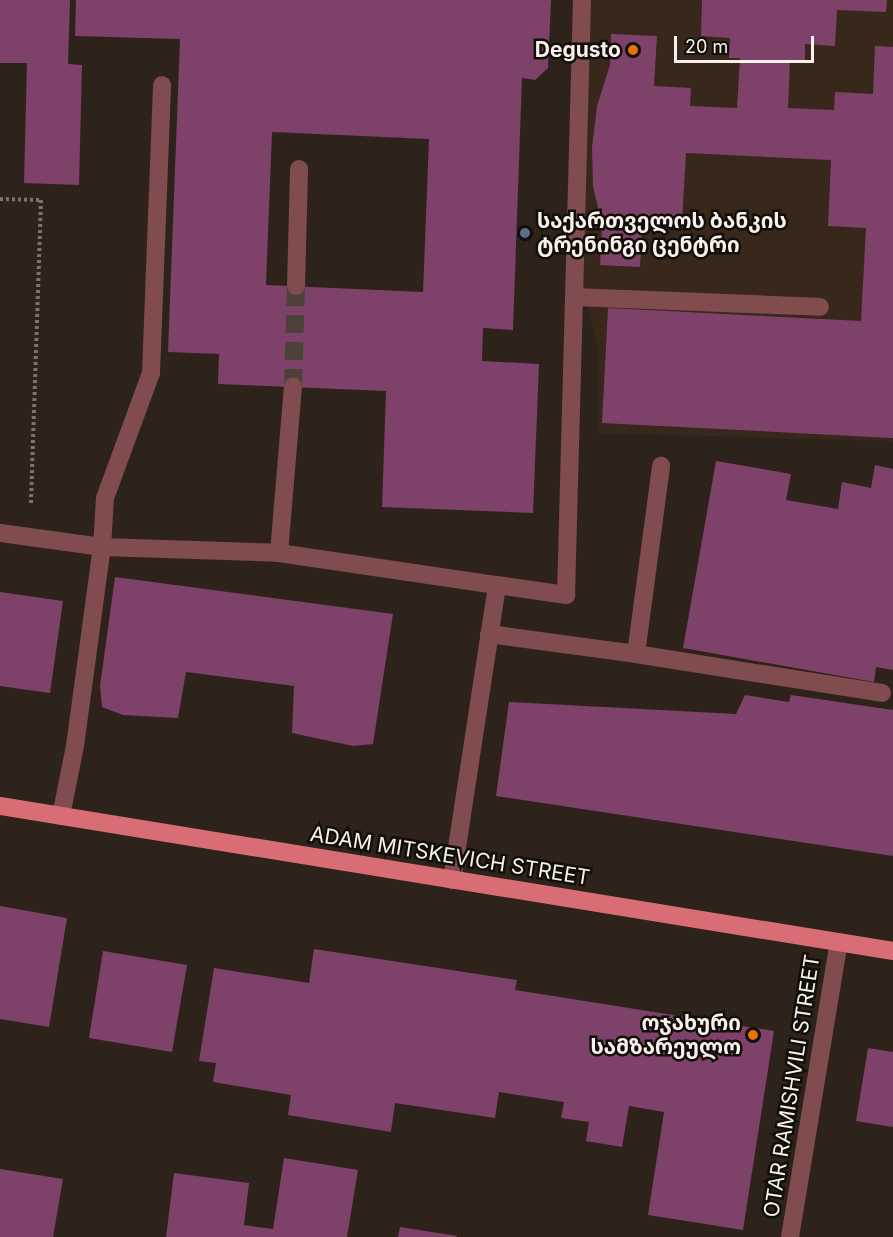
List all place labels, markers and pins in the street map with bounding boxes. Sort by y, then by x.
place label: Degusto [535,37,621,63]
marker: Degusto [626,43,640,57]
place label: საქართველოს ბანკის ტრენინგი ცენტრი [537,208,787,258]
marker: საქართველოს ბანკის ტრენინგი ცენტრი [518,226,532,240]
place label: ოჯახური სამზარეულო [590,1010,741,1060]
marker: ოჯახური სამზარეულო [746,1028,760,1042]

